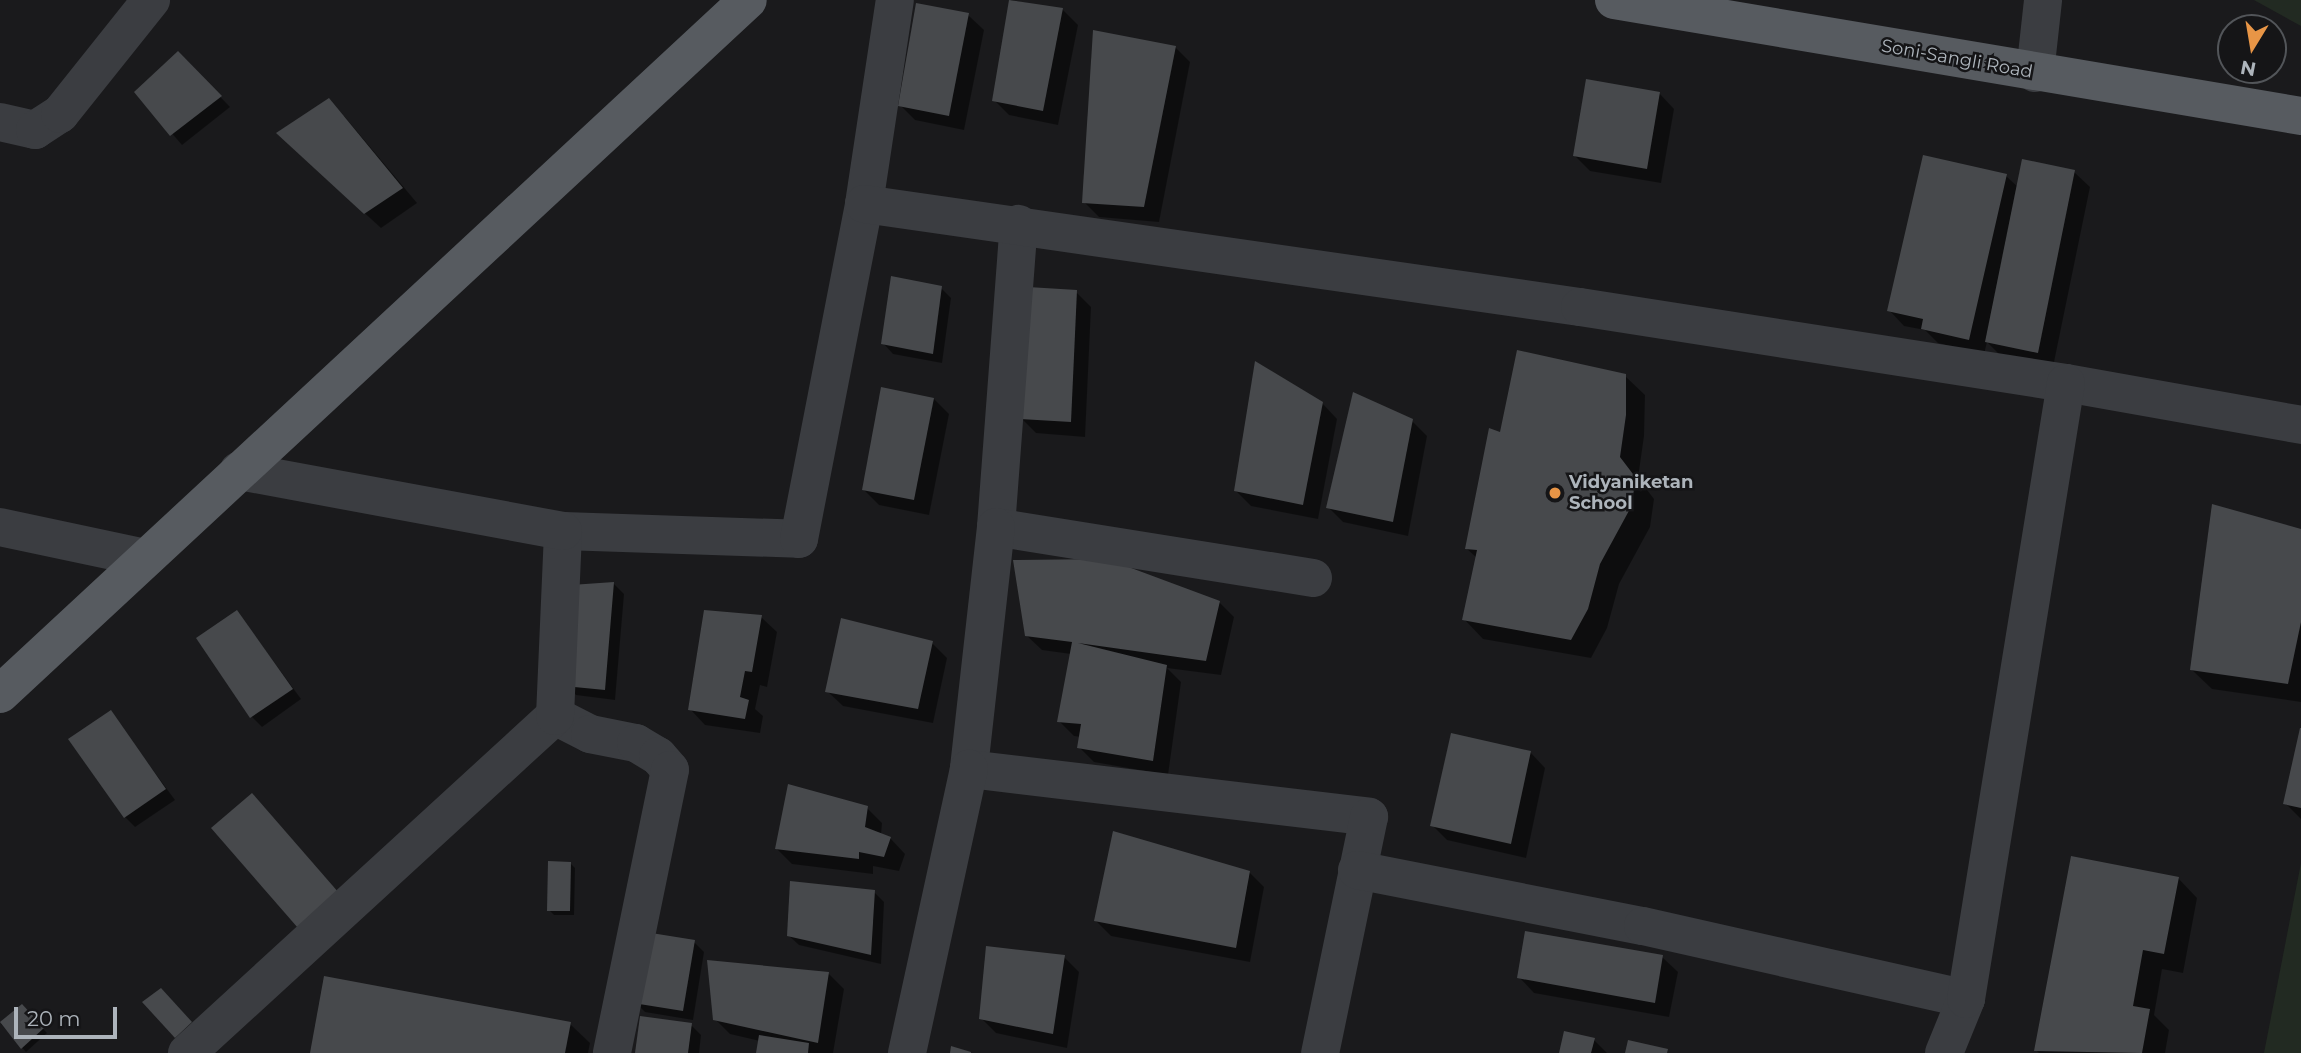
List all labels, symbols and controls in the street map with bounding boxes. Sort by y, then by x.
north arrow [2217,14,2287,84]
street label: Soni-Sangli Road [1880,35,2034,83]
text: N [2239,55,2258,81]
place label: Vidyaniketan School [1569,472,1693,514]
marker: Vidyaniketan School [1547,485,1563,501]
scale bar [18,993,121,1038]
text: 20 m [27,1006,81,1031]

